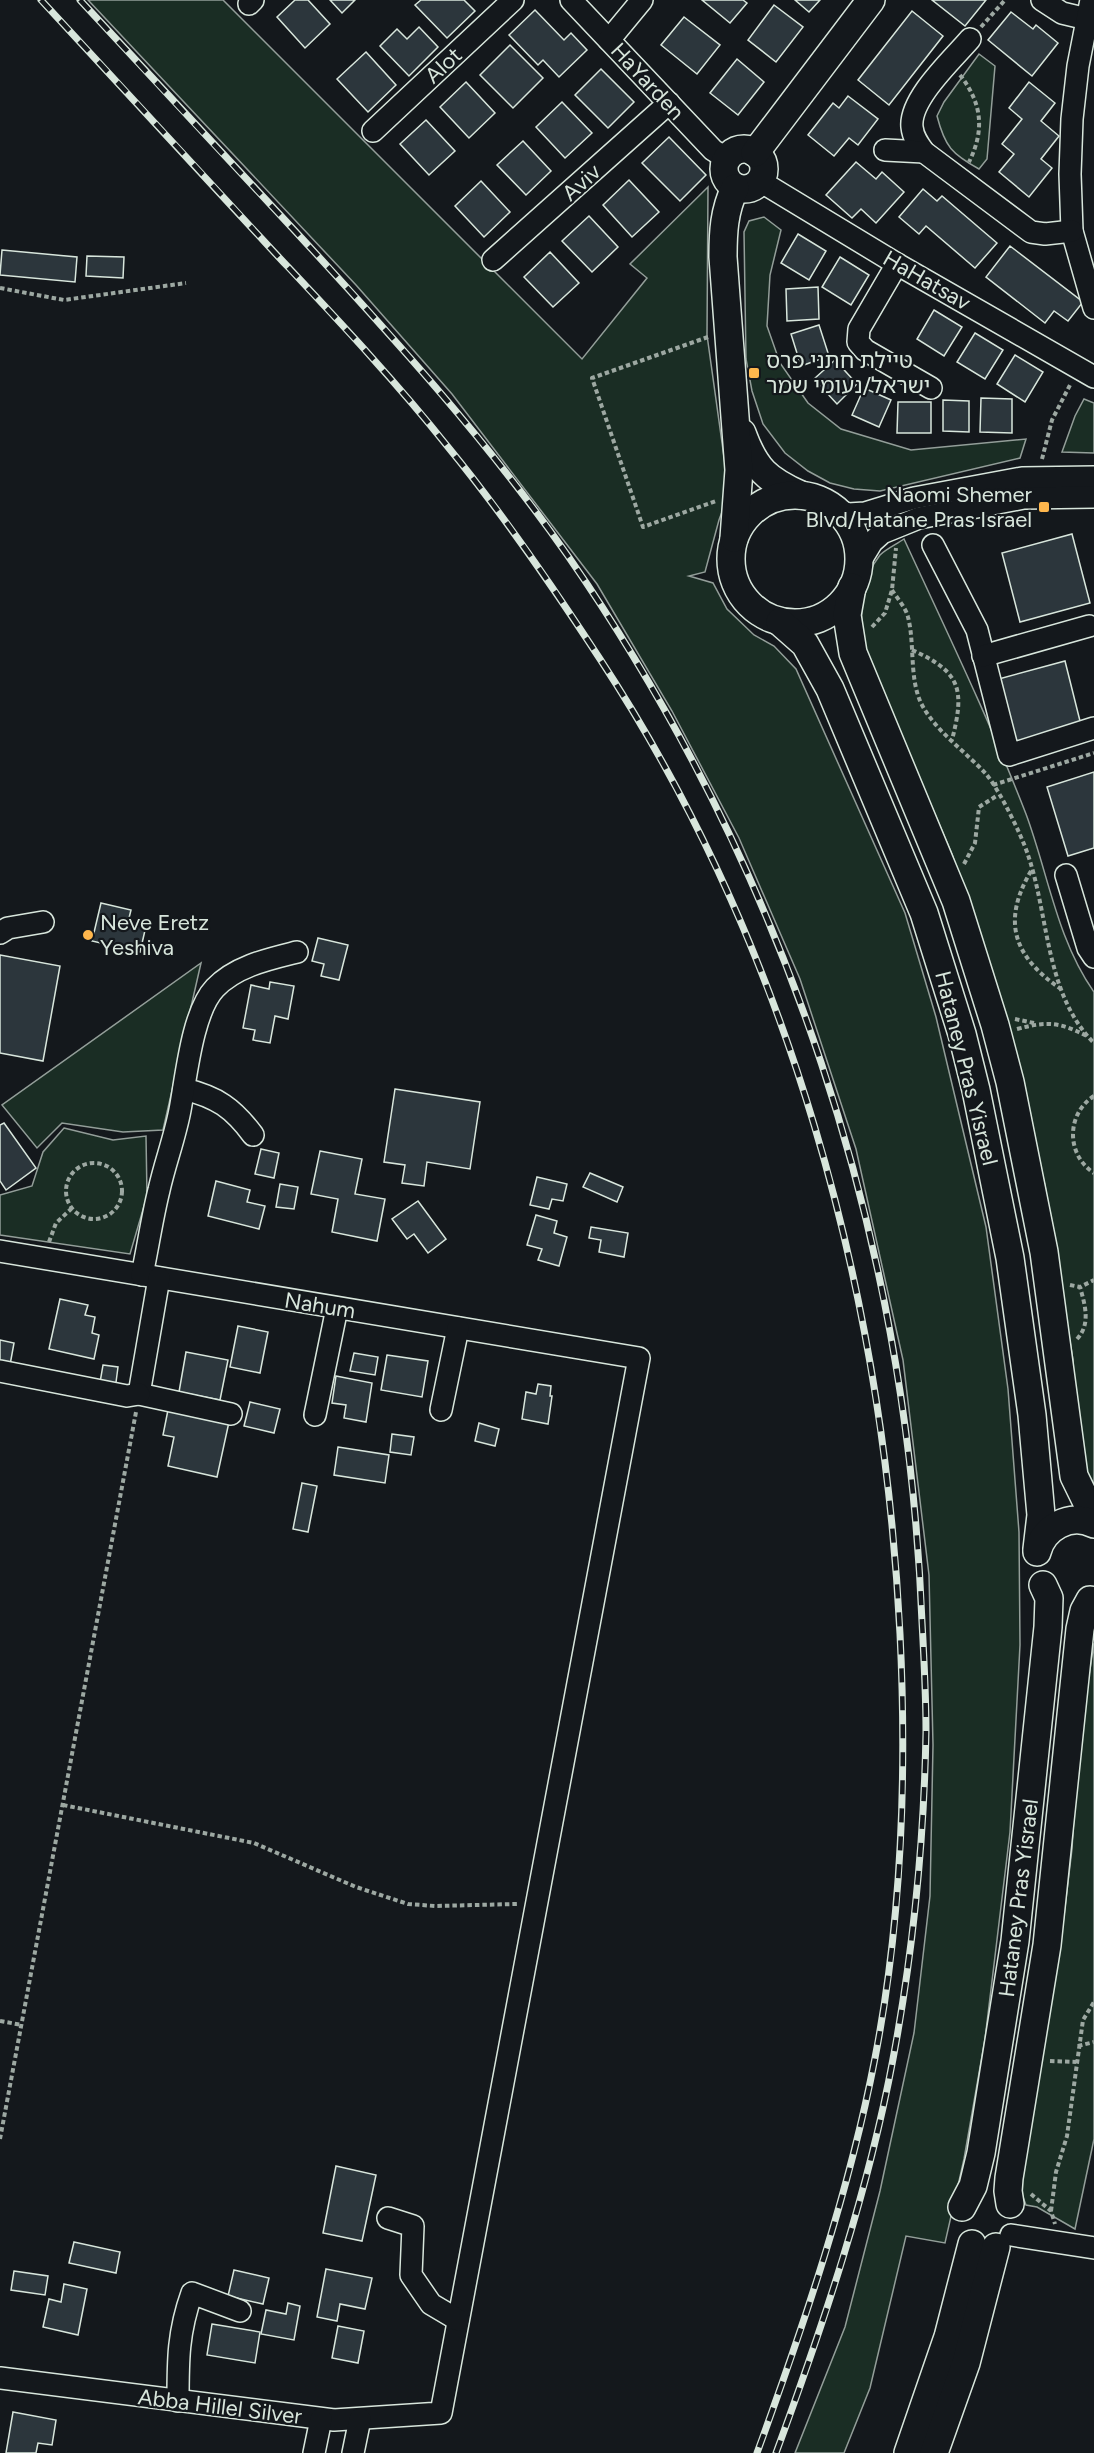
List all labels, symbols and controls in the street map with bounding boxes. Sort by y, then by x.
street label: HaYarden [605,37,690,125]
street label: Alot [419,42,467,89]
street label: Aviv [556,158,607,207]
street label: HaHatsav [878,245,976,317]
place label: טיילת חתני פרס ישראל/נעומי שמר [766,347,930,399]
marker: טיילת חתני פרס ישראל/נעומי שמר [747,366,761,380]
place label: Naomi Shemer Blvd/Hatane Pras Israel [805,481,1033,533]
marker: Naomi Shemer Blvd/Hatane Pras Israel [1037,500,1051,514]
place label: Neve Eretz Yeshiva [100,909,209,961]
marker: Neve Eretz Yeshiva [81,928,95,942]
street label: Hataney Pras Yisrael [929,968,1004,1168]
street label: Nahum [282,1287,357,1324]
street label: Hataney Pras Yisrael [993,1797,1044,1999]
street label: Abba Hillel Silver [136,2383,304,2430]

